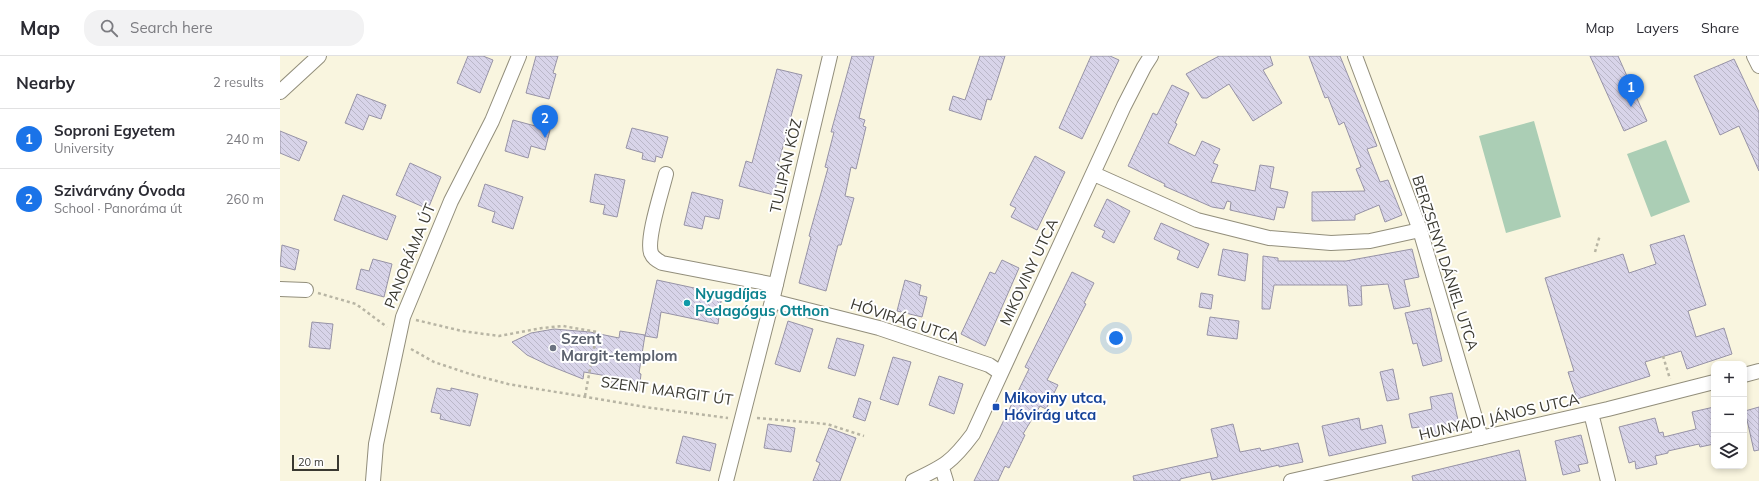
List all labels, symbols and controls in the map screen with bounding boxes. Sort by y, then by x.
search box [84,10,364,46]
text: Map [20,16,60,40]
icon: search [98,17,120,39]
text: Search here [130,18,213,37]
text: Map [1585,19,1614,37]
text: Layers [1636,19,1679,37]
text: Share [1701,19,1739,37]
text: Nearby [16,72,75,93]
text: 2 results [213,74,264,90]
pin: 1 [1618,74,1644,107]
pin: 2 [532,105,558,138]
street label: TULIPÁN KÖZ [765,117,806,215]
text: Soproni Egyetem [54,121,175,140]
text: 1 [25,131,33,147]
text: 240 m [226,131,264,147]
text: University [54,140,114,156]
street label: BERZSENYI DÁNIEL UTCA [1408,173,1483,353]
text: Szivárvány Óvoda [54,181,185,200]
text: 2 [25,191,33,207]
text: 260 m [226,191,264,207]
text: School · Panoráma út [54,200,182,216]
street label: PANORÁMA ÚT [380,201,439,311]
street label: MIKOVINY UTCA [995,215,1062,328]
place label: Nyugdíjas Pedagógus Otthon [695,284,829,320]
street label: HÓVIRÁG UTCA [848,294,962,347]
marker: Nyugdíjas Pedagógus Otthon [682,298,692,308]
your location [1106,328,1126,348]
place label: Szent Margit-templom [561,329,677,365]
marker: Szent Margit-templom [548,343,558,353]
map controls [1711,361,1747,469]
button: + [1711,361,1747,397]
street label: SZENT MARGIT ÚT [600,372,734,409]
place label: Mikoviny utca, Hóvirág utca [1004,388,1106,424]
street label: HUNYADI JÁNOS UTCA [1417,389,1581,444]
button: − [1711,397,1747,433]
marker: Mikoviny utca, Hóvirág utca [991,402,1001,412]
button: layers [1711,433,1747,469]
scale bar [292,453,339,472]
text: 20 m [298,455,324,469]

